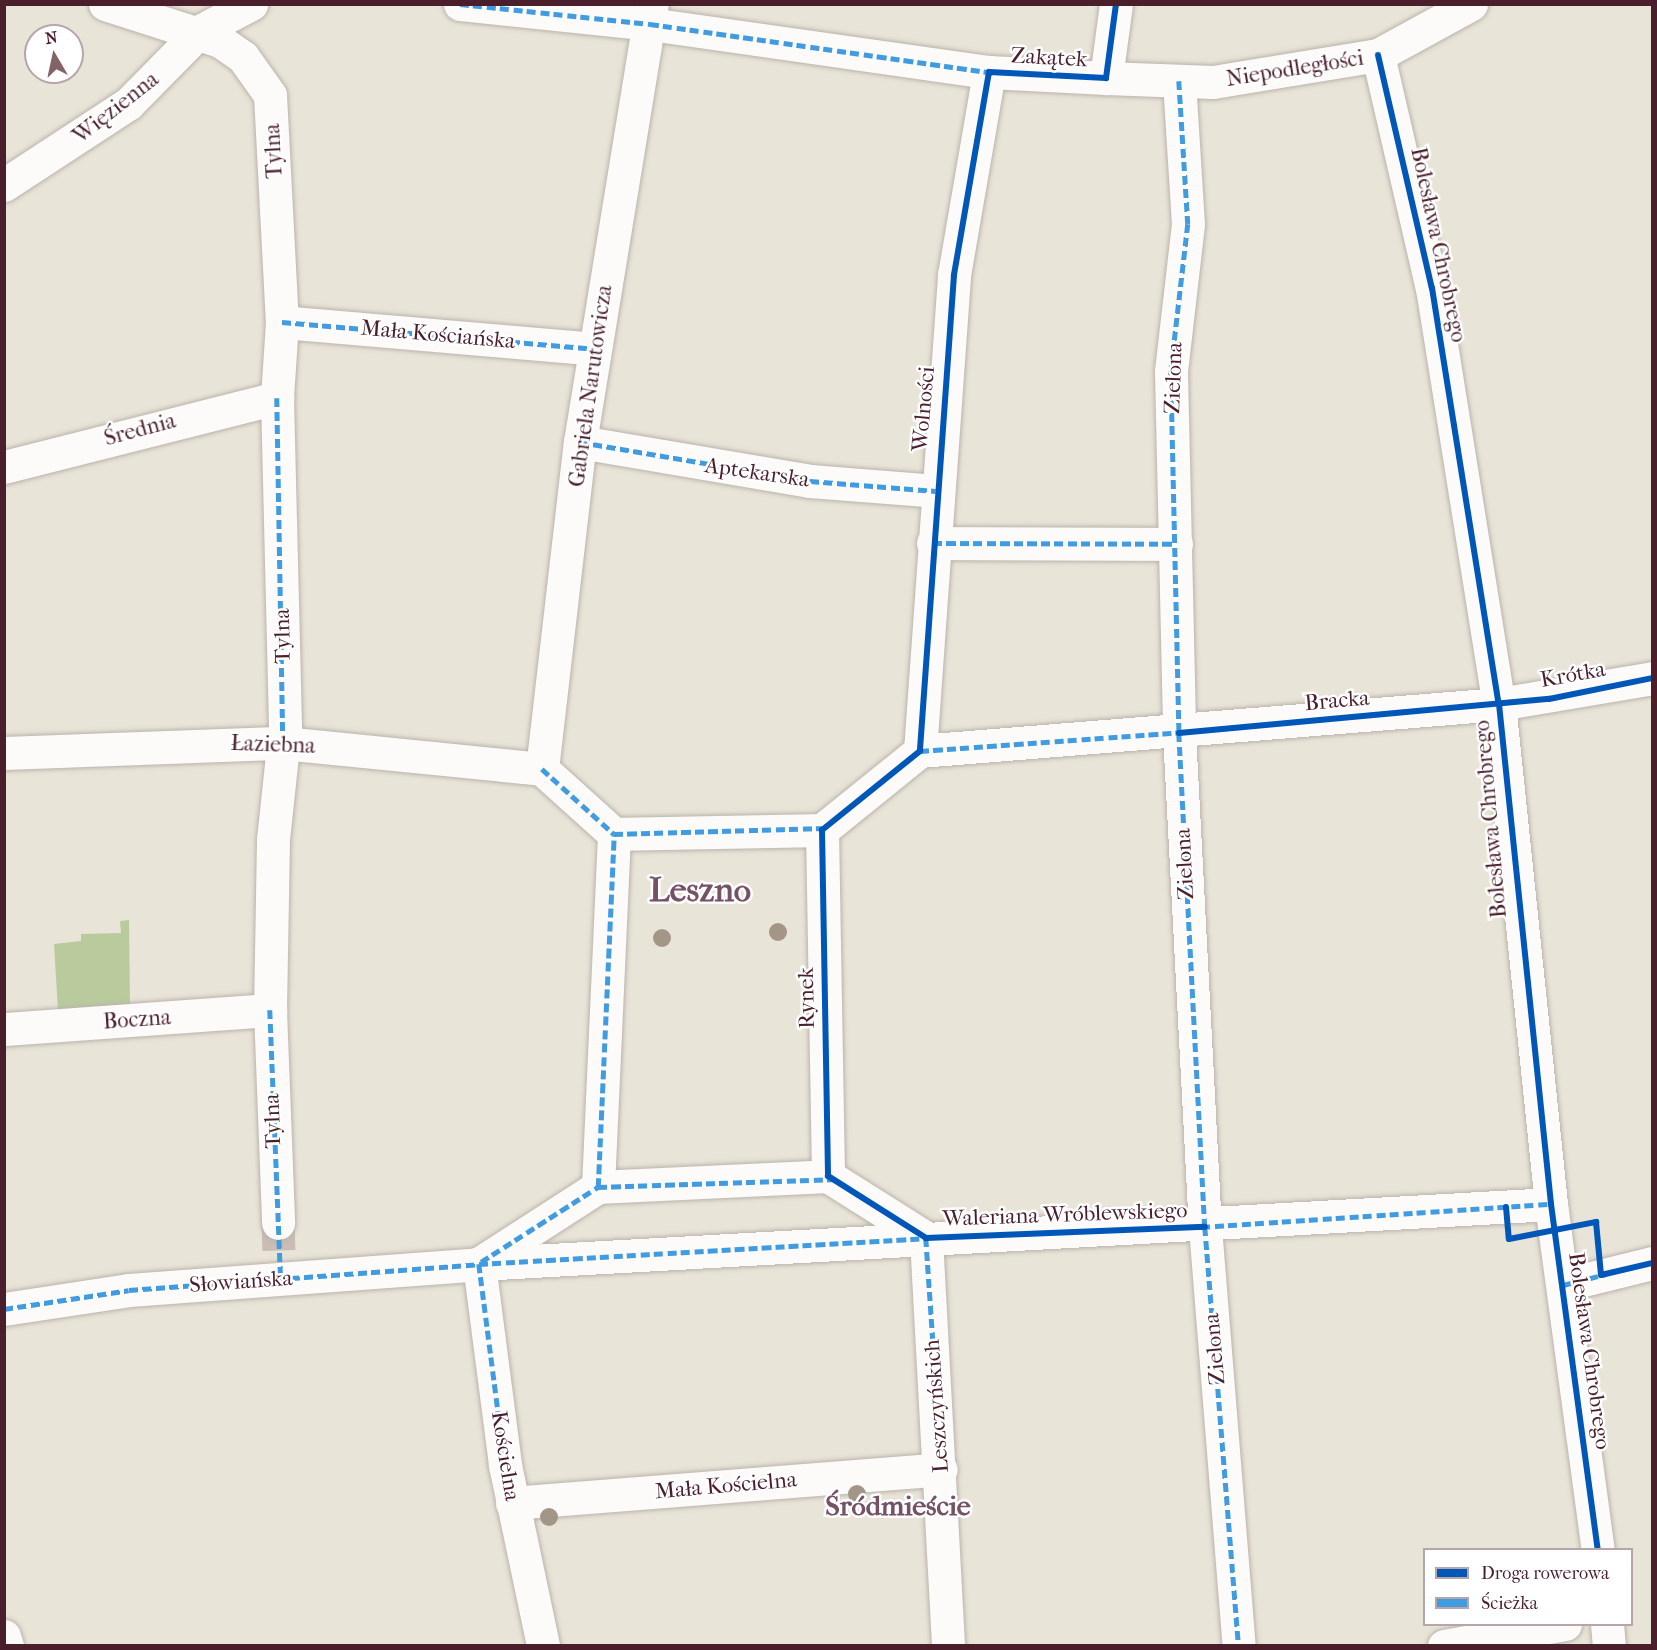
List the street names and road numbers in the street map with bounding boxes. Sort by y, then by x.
street label: Zakątek [1010,43,1088,73]
street label: Niepodległości [1224,45,1366,93]
street label: Więzienna [68,66,164,150]
street label: Tylna [259,123,289,179]
street label: Bolesława Chrobrego [1404,145,1472,345]
street label: Gabriela Narutowicza [564,283,618,489]
street label: Mała Kościańska [360,315,516,355]
street label: Zielona [1160,342,1188,414]
street label: Wolności [907,365,941,453]
street label: Średnia [101,408,179,452]
street label: Aptekarska [703,453,811,493]
street label: Tylna [269,608,297,664]
street label: Krótka [1538,656,1608,694]
street label: Bracka [1304,685,1370,717]
street label: Bolesława Chrobrego [1469,719,1513,919]
street label: Łaziebna [230,730,316,760]
street label: Zielona [1170,827,1200,901]
street label: Rynek [793,967,821,1029]
street label: Boczna [102,1004,172,1036]
street label: Tylna [259,1093,287,1149]
street label: Waleriana Wróblewskiego [942,1198,1188,1232]
street label: Bolesława Chrobrego [1562,1251,1616,1451]
street label: Słowiańska [189,1265,293,1299]
street label: Zielona [1199,1312,1231,1386]
street label: Leszczyńskich [919,1338,955,1474]
street label: Kościelna [485,1409,525,1503]
street label: Mała Kościelna [654,1467,798,1505]

